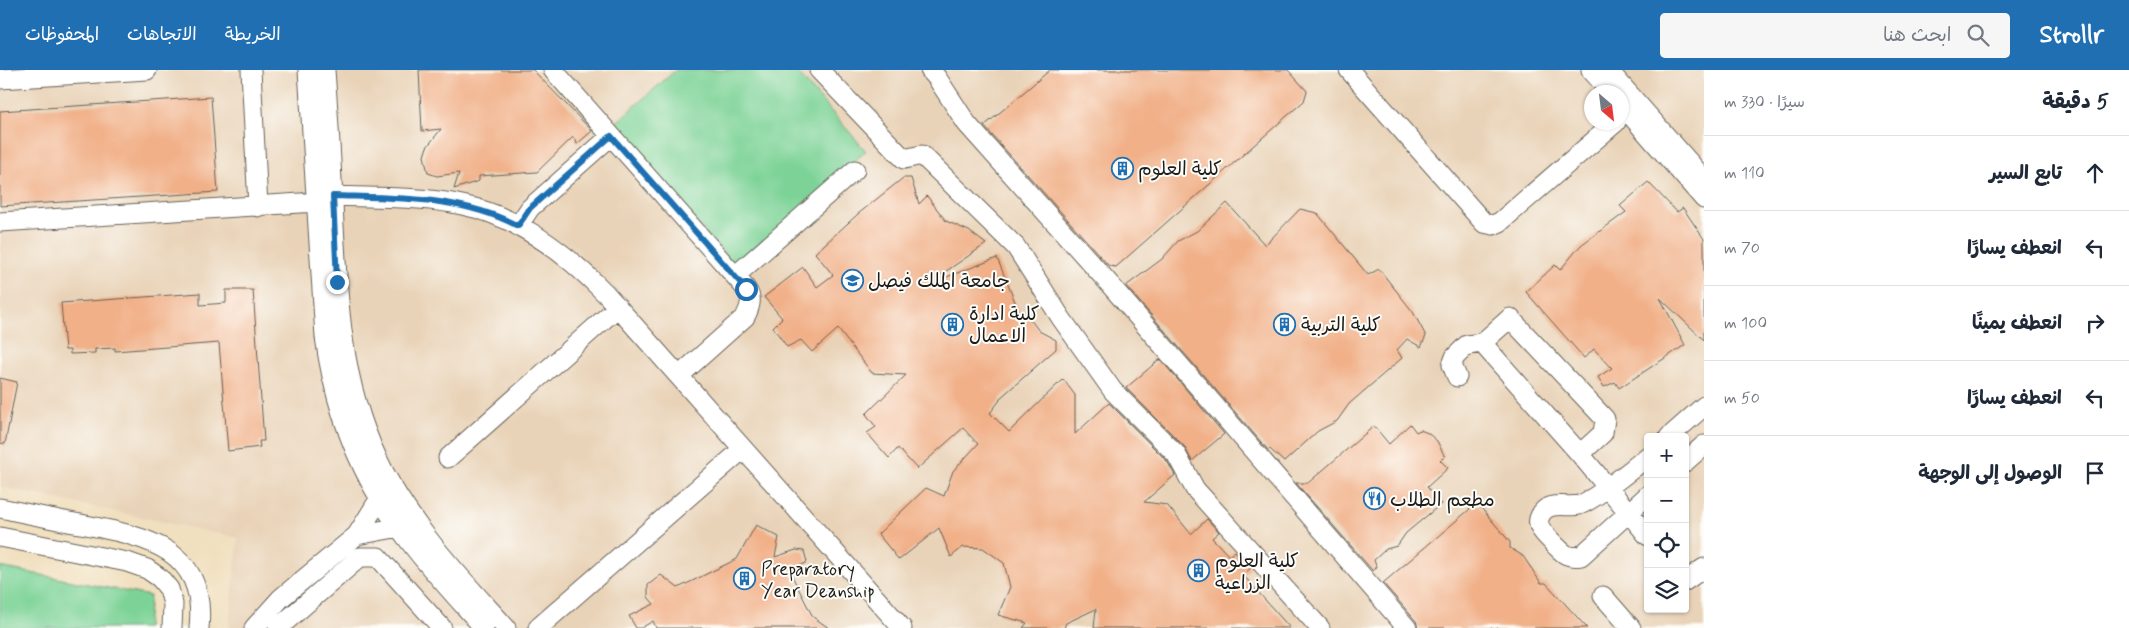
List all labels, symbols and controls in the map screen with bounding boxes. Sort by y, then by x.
search box [1660,13,2010,58]
text: Strollr [2040,20,2104,51]
icon: search [1964,21,1992,49]
text: المحفوظات [25,23,99,47]
text: الاتجاهات [127,23,197,47]
text: الخريطة [225,23,281,47]
text: ابحث هنا [1883,23,1952,48]
north arrow [1584,85,1629,130]
text: 5 دقيقة [2042,88,2109,116]
text: سيرًا · 330 m [1724,92,1805,113]
building icon: كلية العلوم [1110,156,1134,180]
place label: كلية العلوم [1138,157,1222,183]
icon: ahead [2081,159,2109,187]
text: تابع السير [1989,161,2062,186]
text: 110 m [1724,163,1765,184]
icon: left [2081,234,2109,262]
text: انعطف يسارًا [1967,236,2062,261]
text: 70 m [1724,238,1760,259]
school or university icon: جامعة الملك فيصل [840,268,864,292]
place label: جامعة الملك فيصل [868,269,1010,294]
route end [326,271,349,294]
route start [735,278,758,301]
place label: كلية ادارة الاعمال [969,302,1040,349]
icon: right [2081,309,2109,337]
text: انعطف يمينًا [1972,311,2062,336]
building icon: كلية ادارة الاعمال [941,312,965,336]
building icon: كلية التربية [1273,312,1297,336]
place label: كلية التربية [1301,313,1381,338]
text: 100 m [1724,313,1767,334]
icon: left [2081,384,2109,412]
text: انعطف يسارًا [1967,386,2062,411]
text: 50 m [1724,388,1760,409]
map controls [1644,433,1689,613]
button: + [1644,433,1689,478]
icon: arrive [2081,459,2109,487]
text: الوصول إلى الوجهة [1918,461,2062,486]
button: − [1644,478,1689,523]
restaurant icon: مطعم الطلاب [1362,487,1386,511]
place label: مطعم الطلاب [1390,488,1495,514]
button: locate [1644,523,1689,568]
place label: كلية العلوم الزراعية [1215,549,1299,596]
place label: Preparatory Year Deanship [761,557,875,604]
building icon: كلية العلوم الزراعية [1187,559,1211,583]
building icon: Preparatory Year Deanship [733,567,757,591]
button: layers [1644,568,1689,613]

